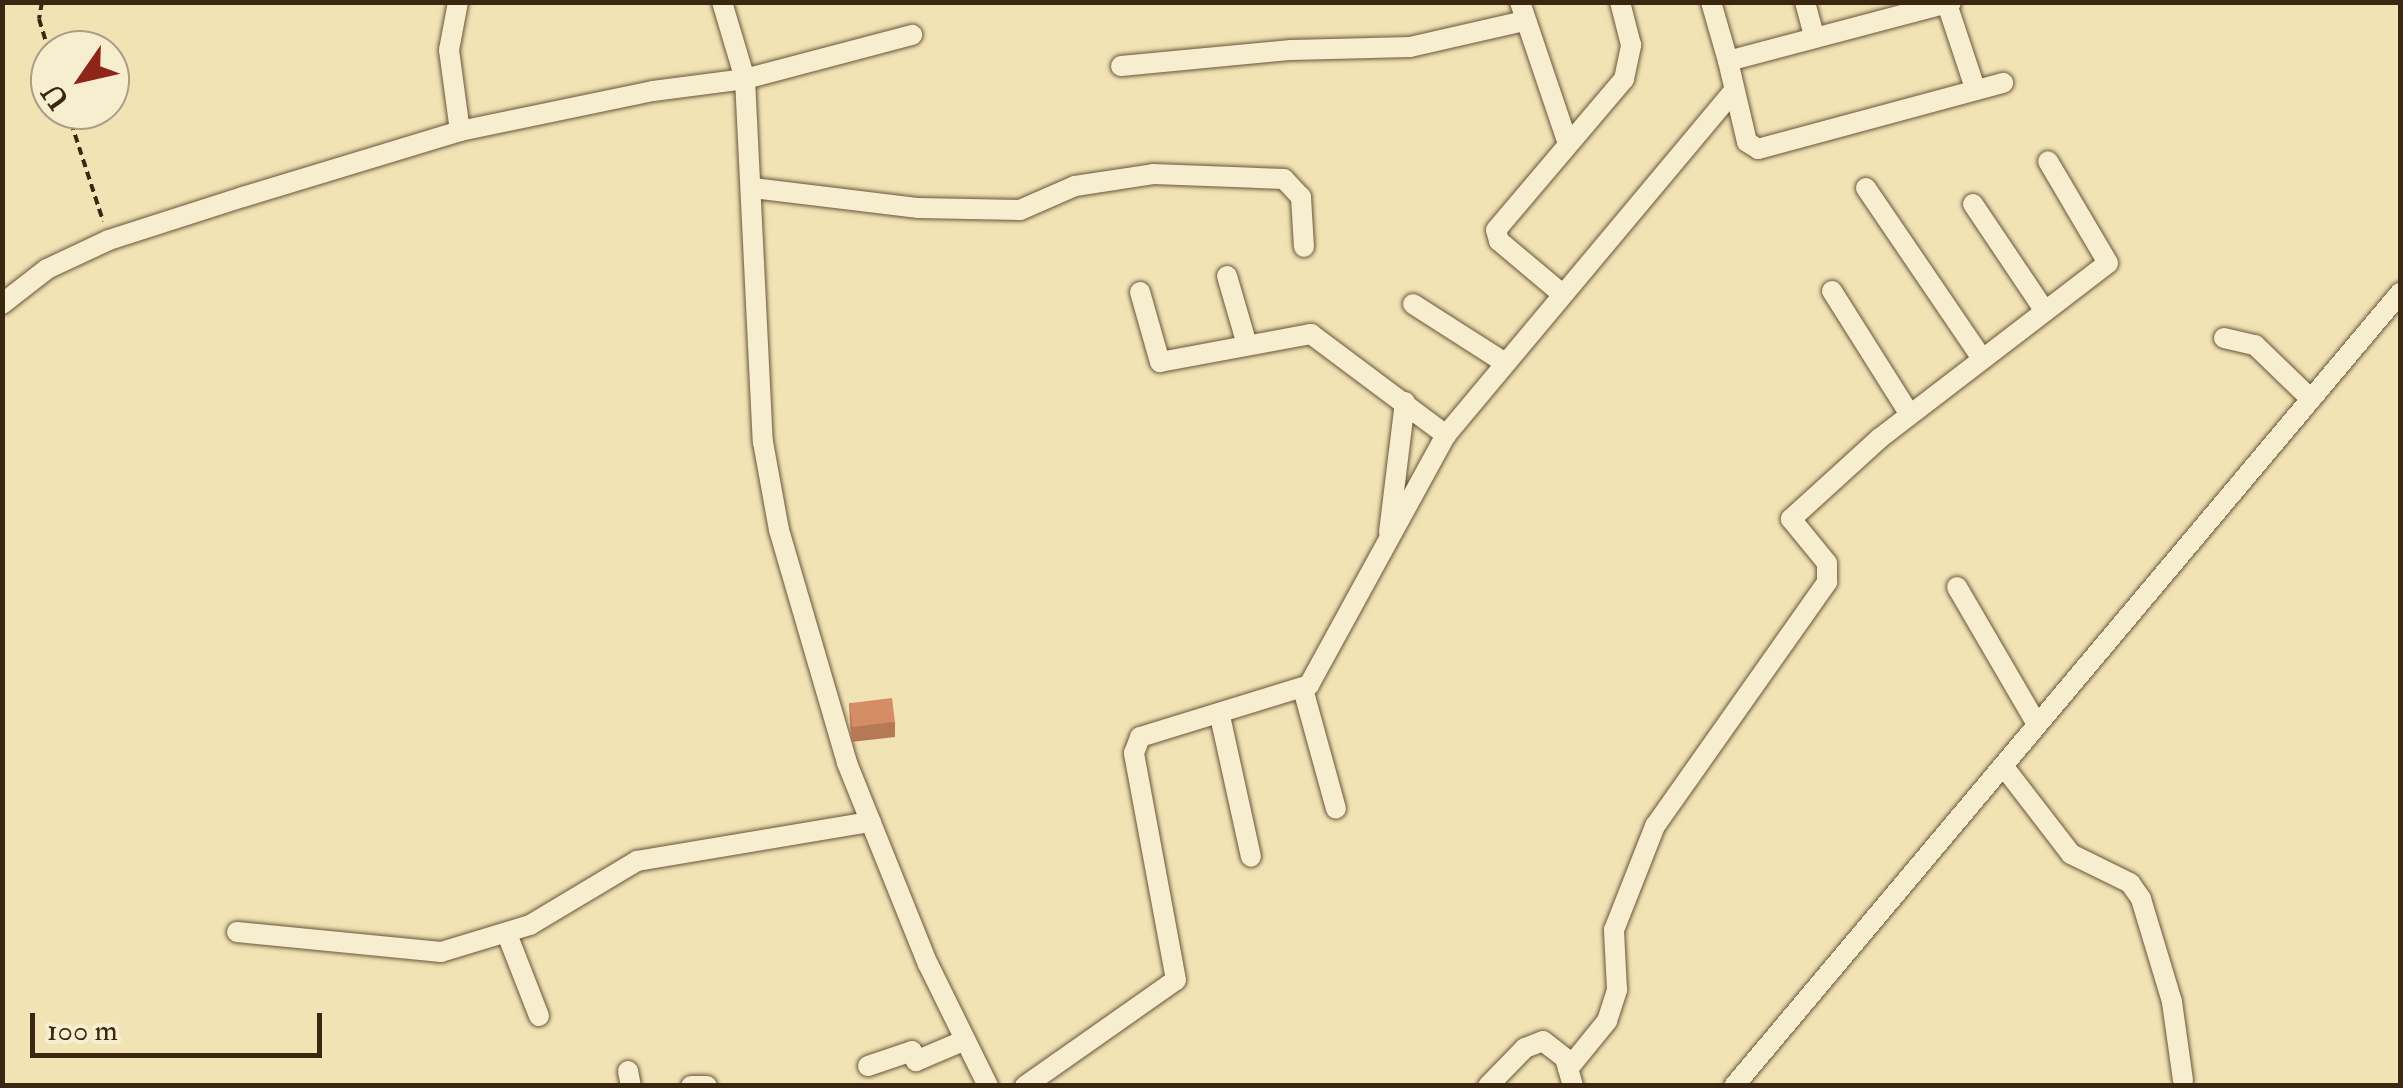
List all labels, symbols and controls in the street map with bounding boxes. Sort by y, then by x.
north arrow [30,30,130,130]
text: U [35,76,77,115]
scale bar [35,993,328,1055]
text: 100 m [47,1012,118,1049]

